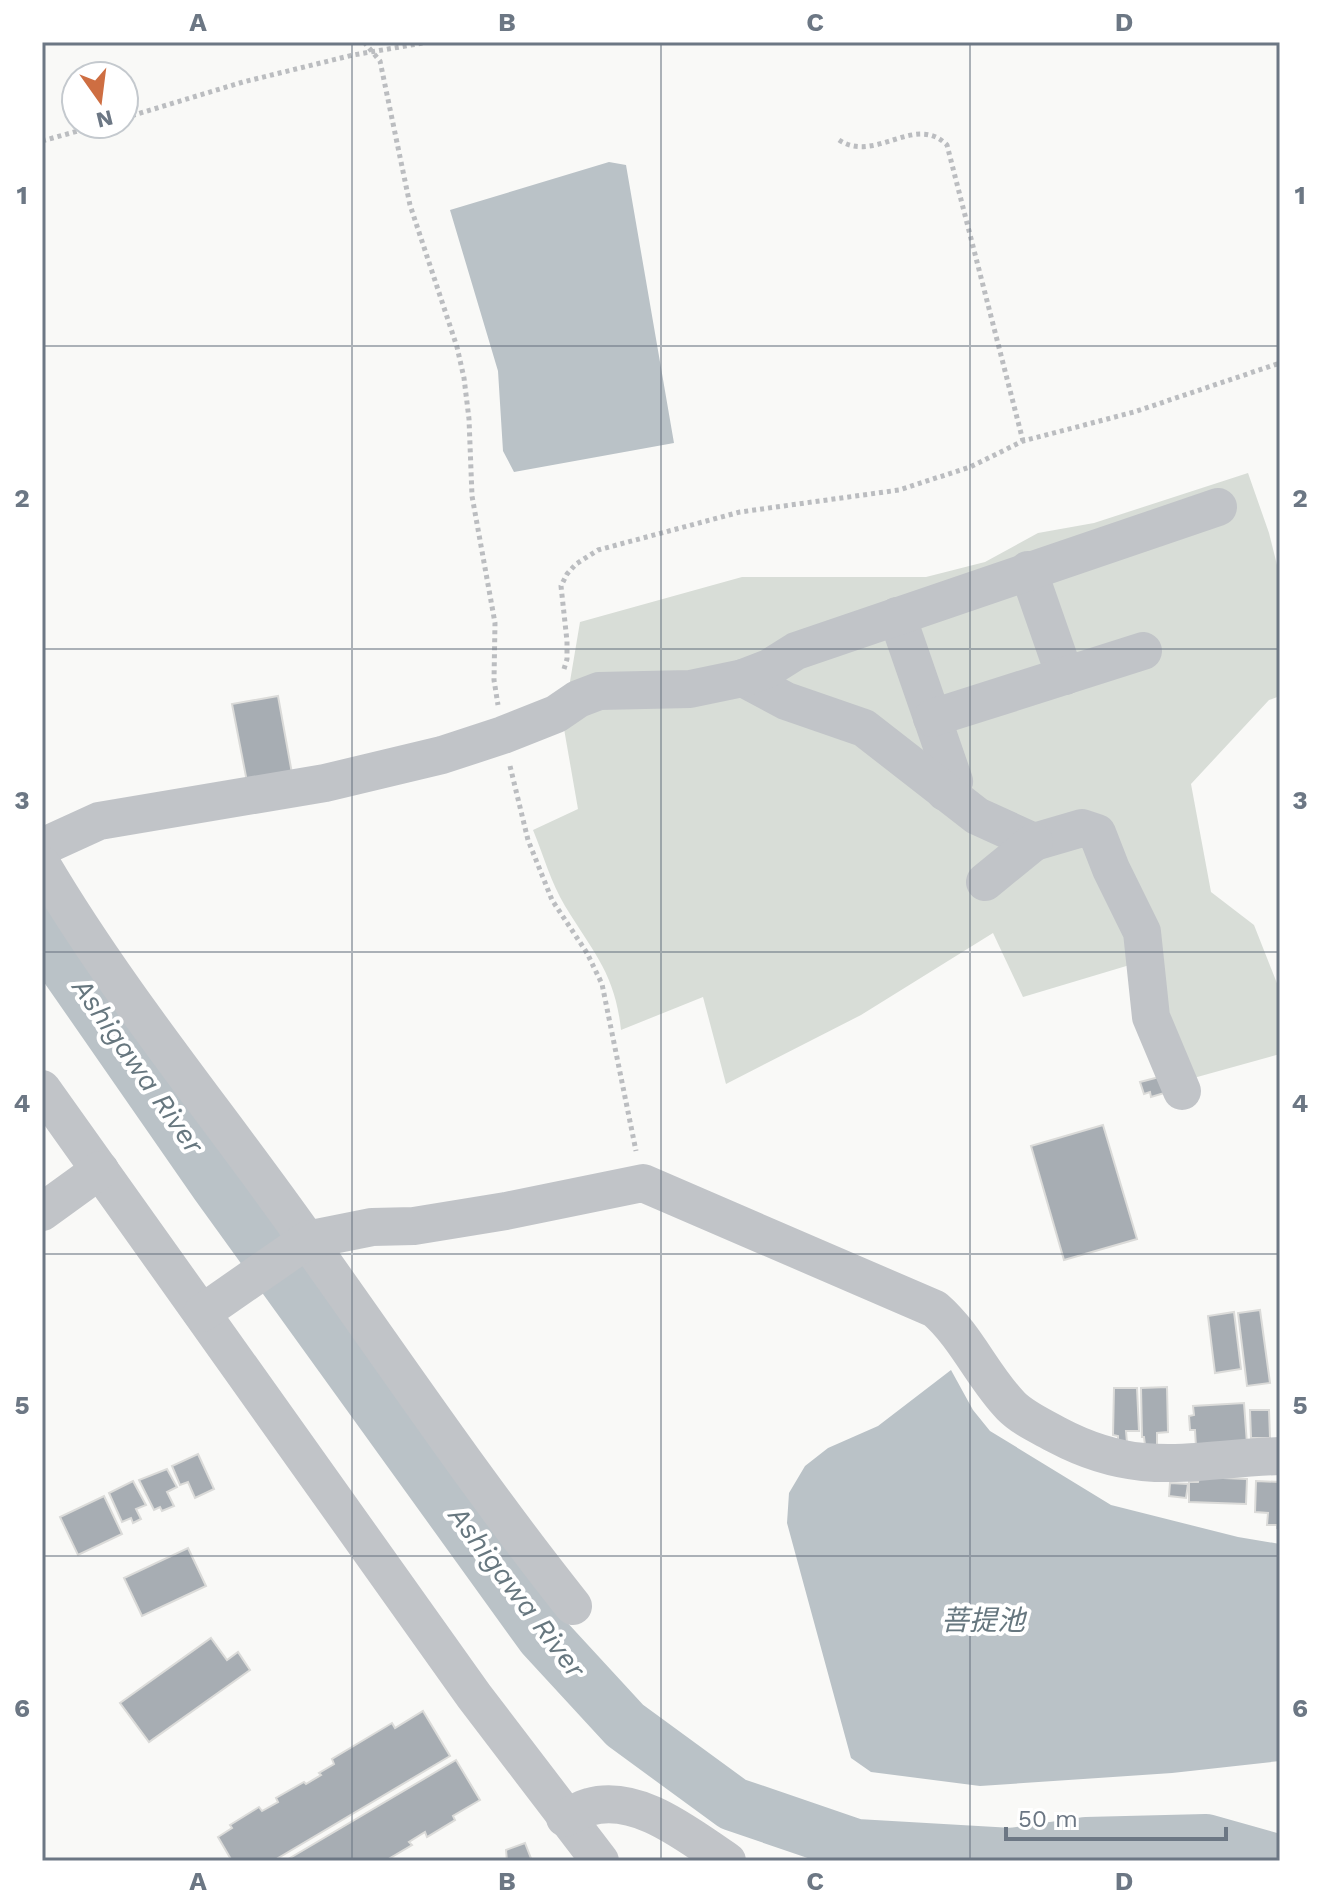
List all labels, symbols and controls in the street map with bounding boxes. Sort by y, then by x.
text: A [189,7,207,37]
text: B [498,7,516,37]
text: C [806,7,824,37]
text: D [1115,7,1133,37]
north arrow [60,60,140,140]
text: N [94,105,116,133]
text: 1 [16,180,28,210]
text: 1 [1294,180,1306,210]
text: 2 [14,483,30,513]
text: 2 [1292,483,1308,513]
text: 3 [14,785,30,815]
text: 3 [1292,785,1308,815]
water label: Ashigawa River [65,971,211,1161]
text: 4 [14,1088,31,1118]
text: 4 [1292,1088,1309,1118]
text: 5 [14,1390,30,1420]
text: 5 [1292,1390,1308,1420]
water label: Ashigawa River [441,1499,593,1685]
water label: 菩提池 [941,1604,1028,1637]
text: 6 [14,1693,30,1723]
text: 6 [1292,1693,1308,1723]
scale bar [1006,1791,1226,1841]
text: 50 m [1018,1805,1078,1833]
text: A [189,1866,207,1896]
text: B [498,1866,516,1896]
text: C [806,1866,824,1896]
text: D [1115,1866,1133,1896]

